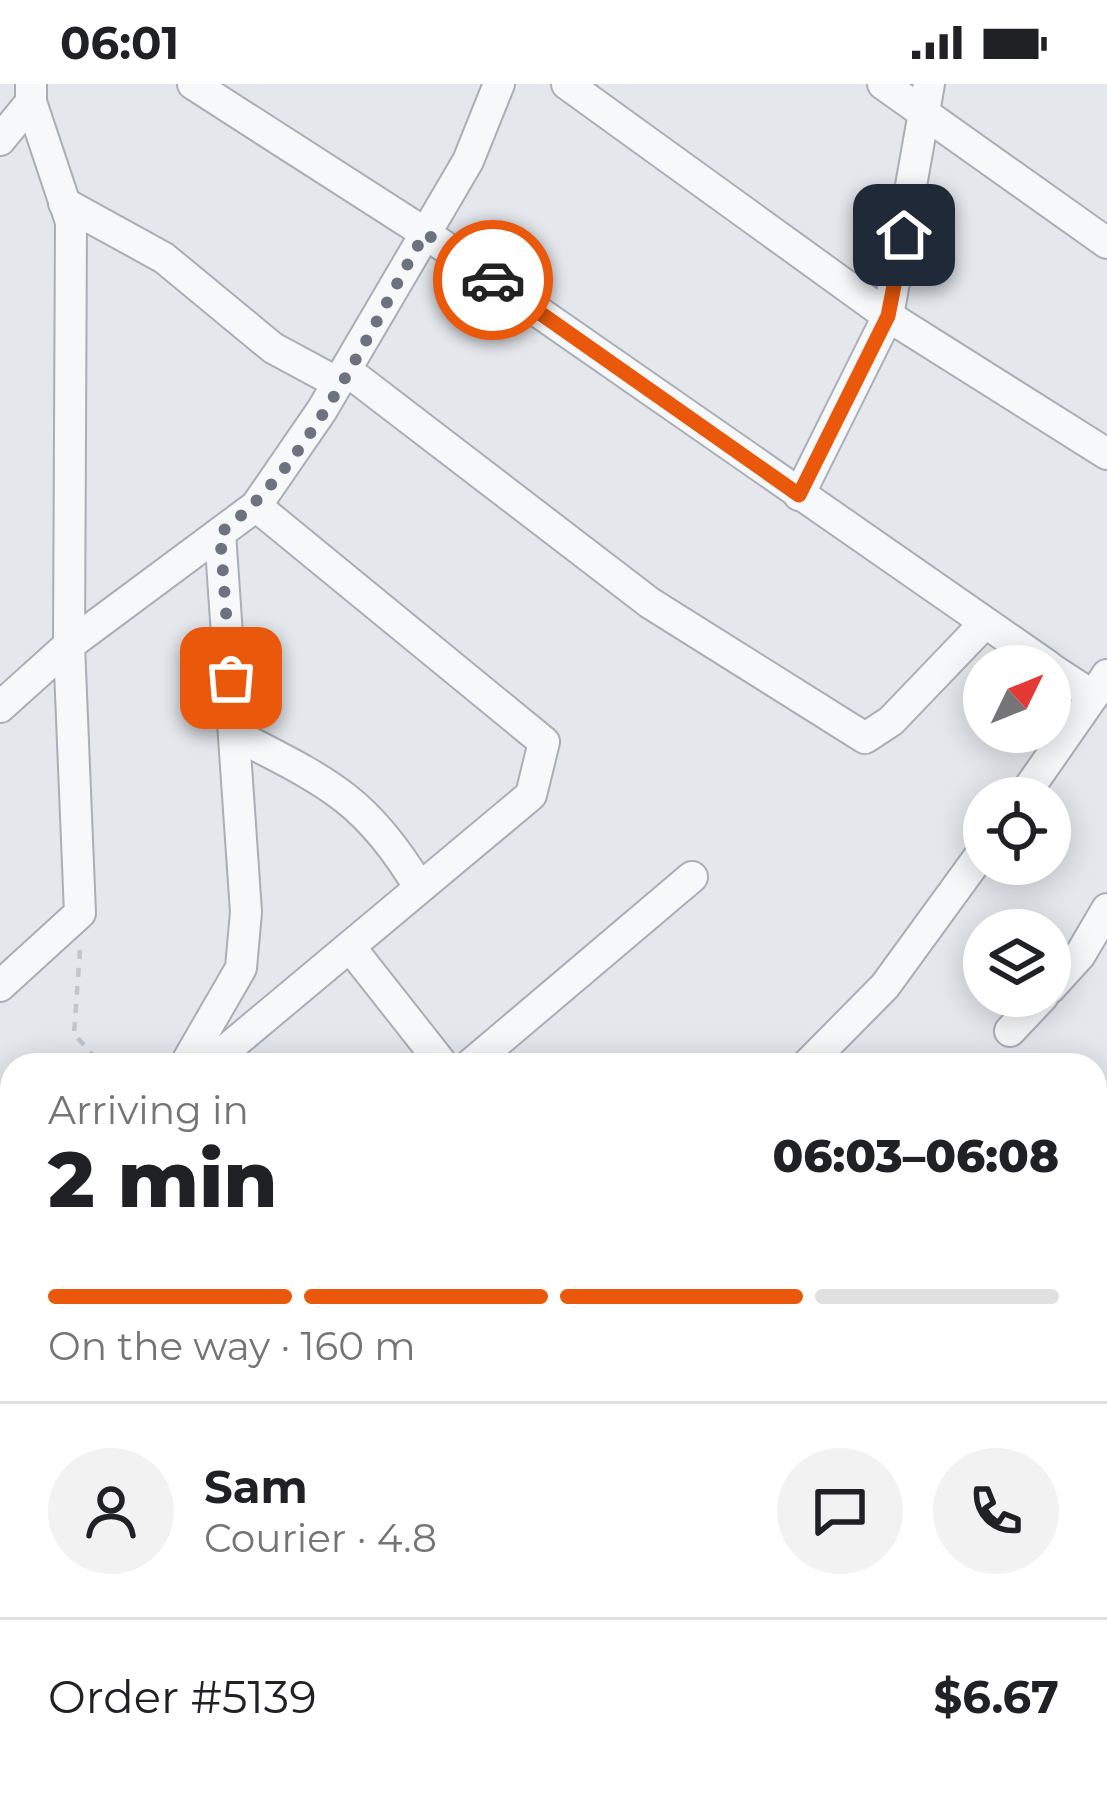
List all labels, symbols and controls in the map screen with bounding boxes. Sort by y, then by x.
text: 06:01 [60,15,179,70]
pin [853,184,955,286]
icon: home [871,202,937,268]
courier [433,220,553,340]
icon: car [460,247,526,313]
pin [180,627,282,729]
icon: bag [198,645,264,711]
north arrow [963,645,1071,753]
map controls [963,645,1071,1017]
button: locate [963,777,1071,885]
button: layers [963,909,1071,1017]
text: Arriving in [48,1086,249,1134]
text: 06:03–06:08 [772,1128,1059,1183]
text: 2 min [48,1131,278,1227]
text: On the way · 160 m [48,1322,416,1370]
button: person [48,1448,174,1574]
button: chat [777,1448,903,1574]
button: phone [933,1448,1059,1574]
text: Sam [204,1459,308,1514]
text: Courier · 4.8 [204,1514,437,1562]
text: Order #5139 [48,1669,317,1724]
text: $6.67 [934,1669,1059,1724]

